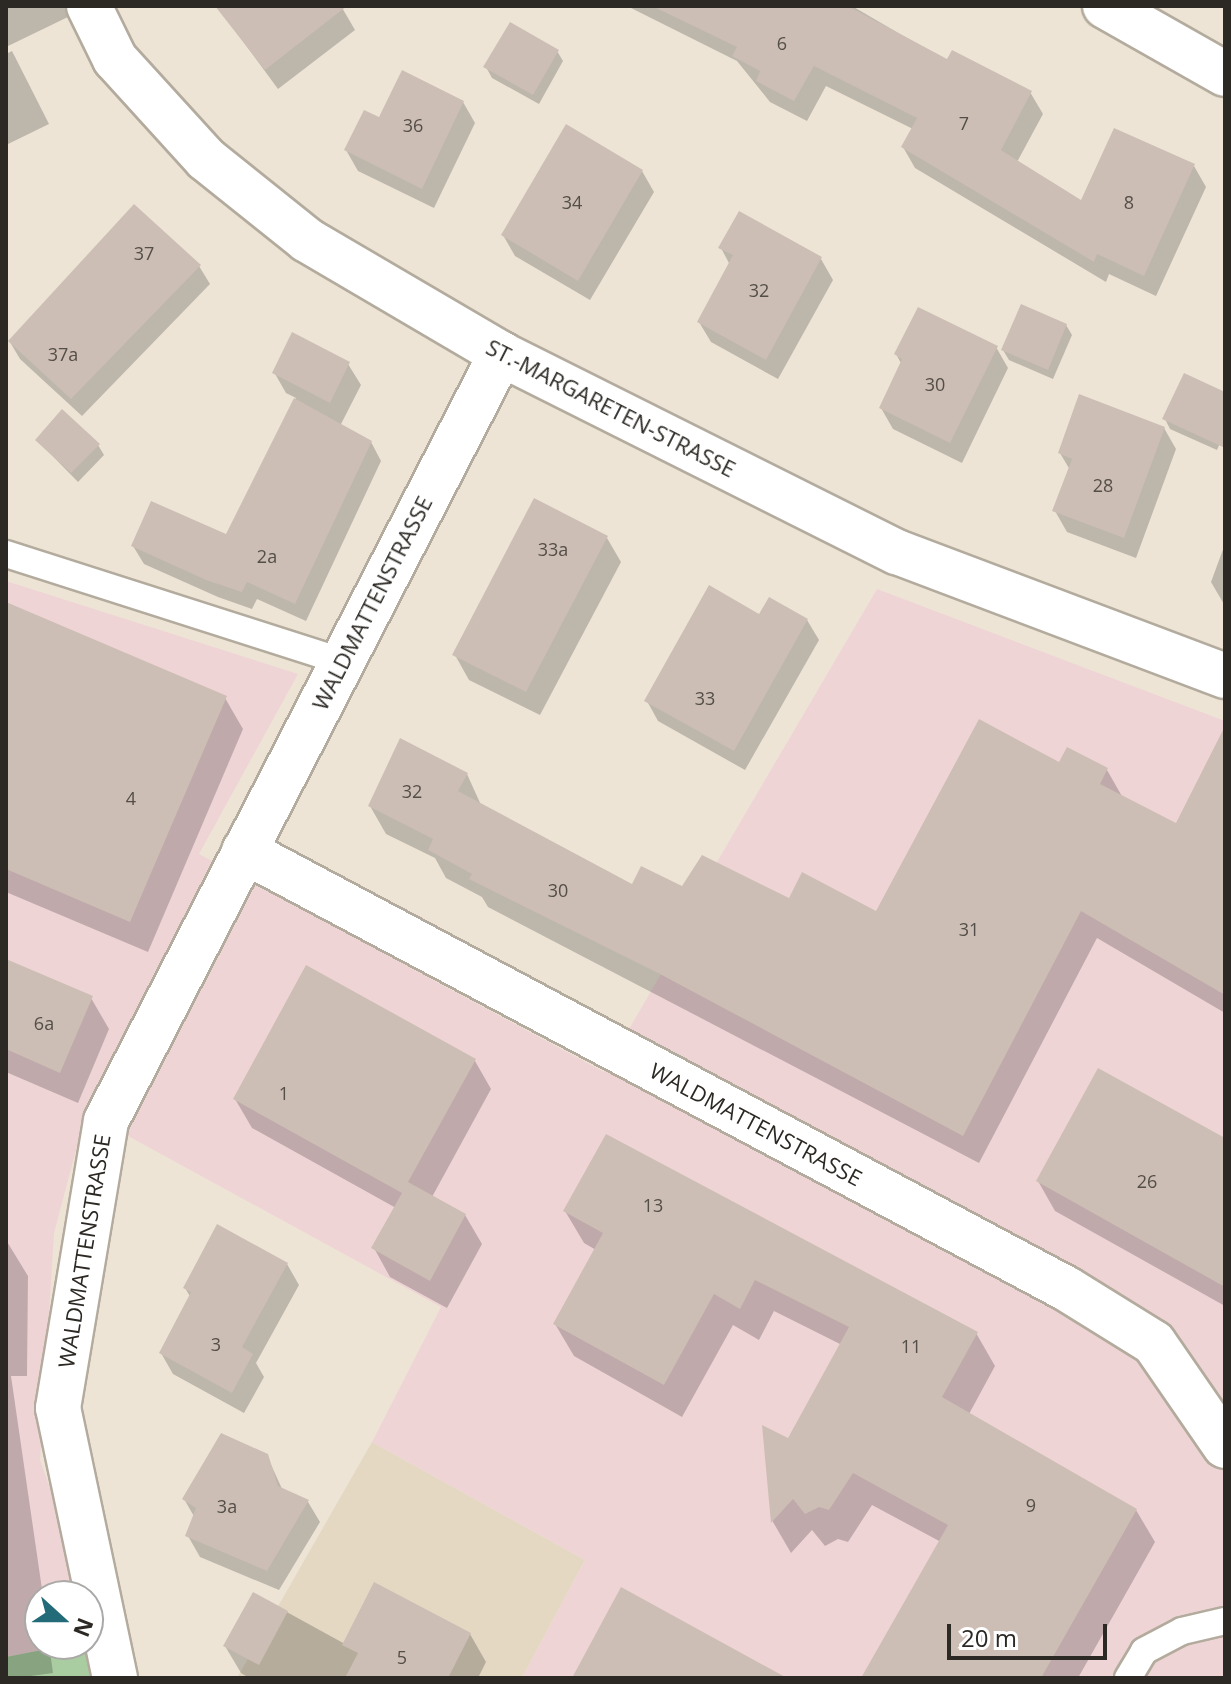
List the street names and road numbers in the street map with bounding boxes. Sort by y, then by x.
street label: ST.-MARGARETEN-STRASSE [482,334,740,482]
street label: WALDMATTENSTRASSE [307,492,437,714]
street label: WALDMATTENSTRASSE [645,1057,867,1191]
street label: WALDMATTENSTRASSE [52,1132,116,1370]

